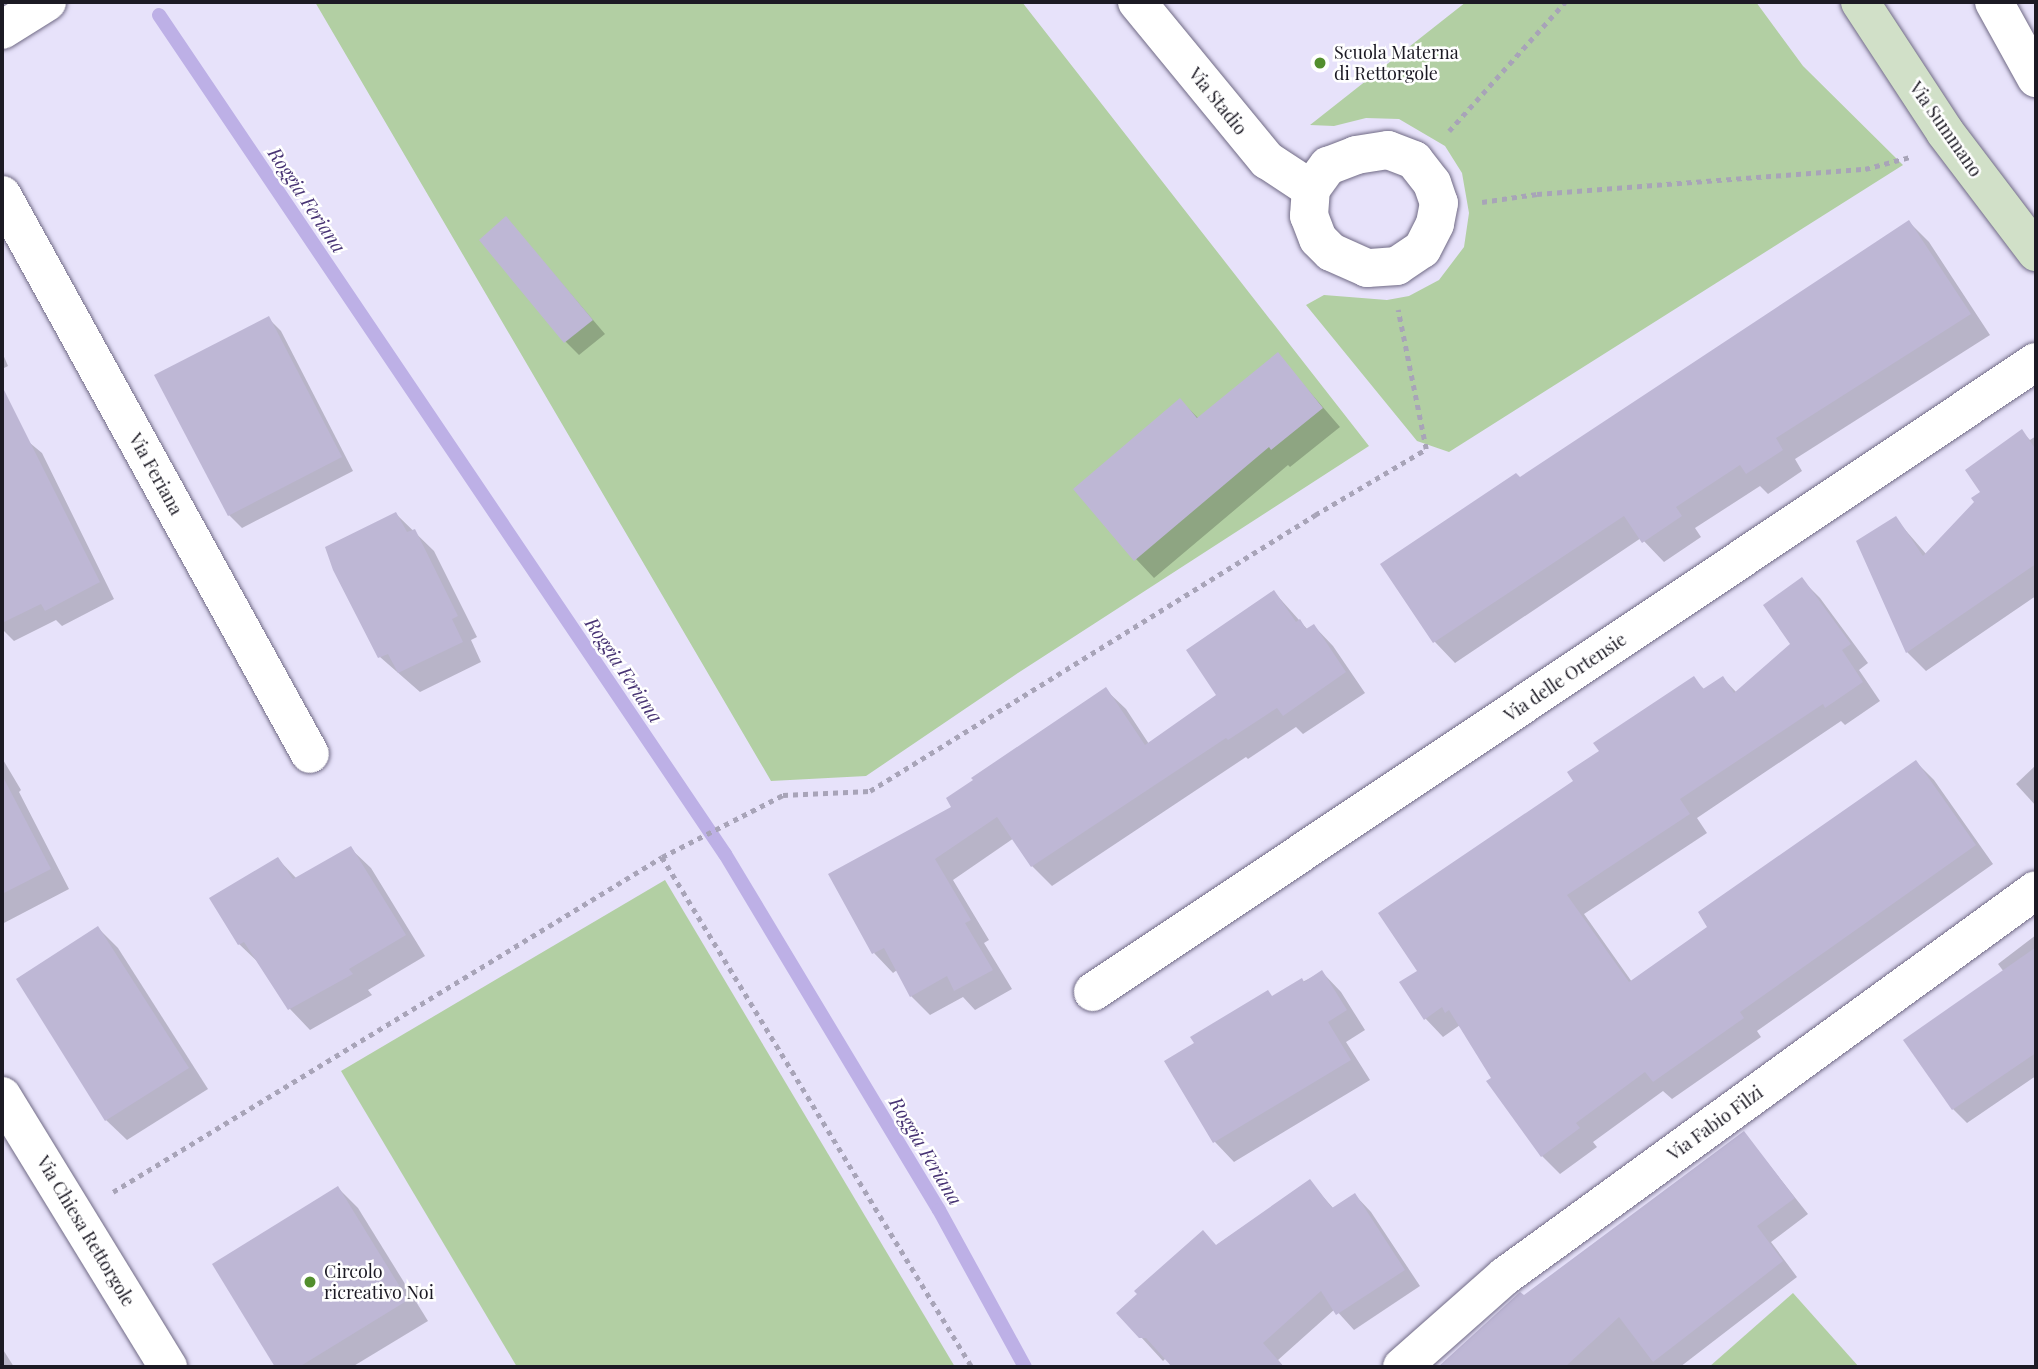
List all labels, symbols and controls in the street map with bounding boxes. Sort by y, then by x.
place label: Scuola Materna di Rettorgole [1334,42,1459,84]
marker: Scuola Materna di Rettorgole [1312,55,1328,71]
street label: Via Stadio [1184,63,1252,139]
street label: Via Summano [1905,77,1987,181]
water label: Roggia Feriana [263,143,351,257]
street label: Via Feriana [125,429,187,519]
water label: Roggia Feriana [580,613,668,727]
street label: Via delle Ortensie [1500,628,1630,726]
street label: Via Fabio Filzi [1663,1081,1767,1165]
water label: Roggia Feriana [885,1093,967,1209]
street label: Via Chiesa Rettorgole [32,1152,140,1310]
place label: Circolo ricreativo Noi [324,1261,434,1304]
marker: Circolo ricreativo Noi [302,1274,318,1290]

